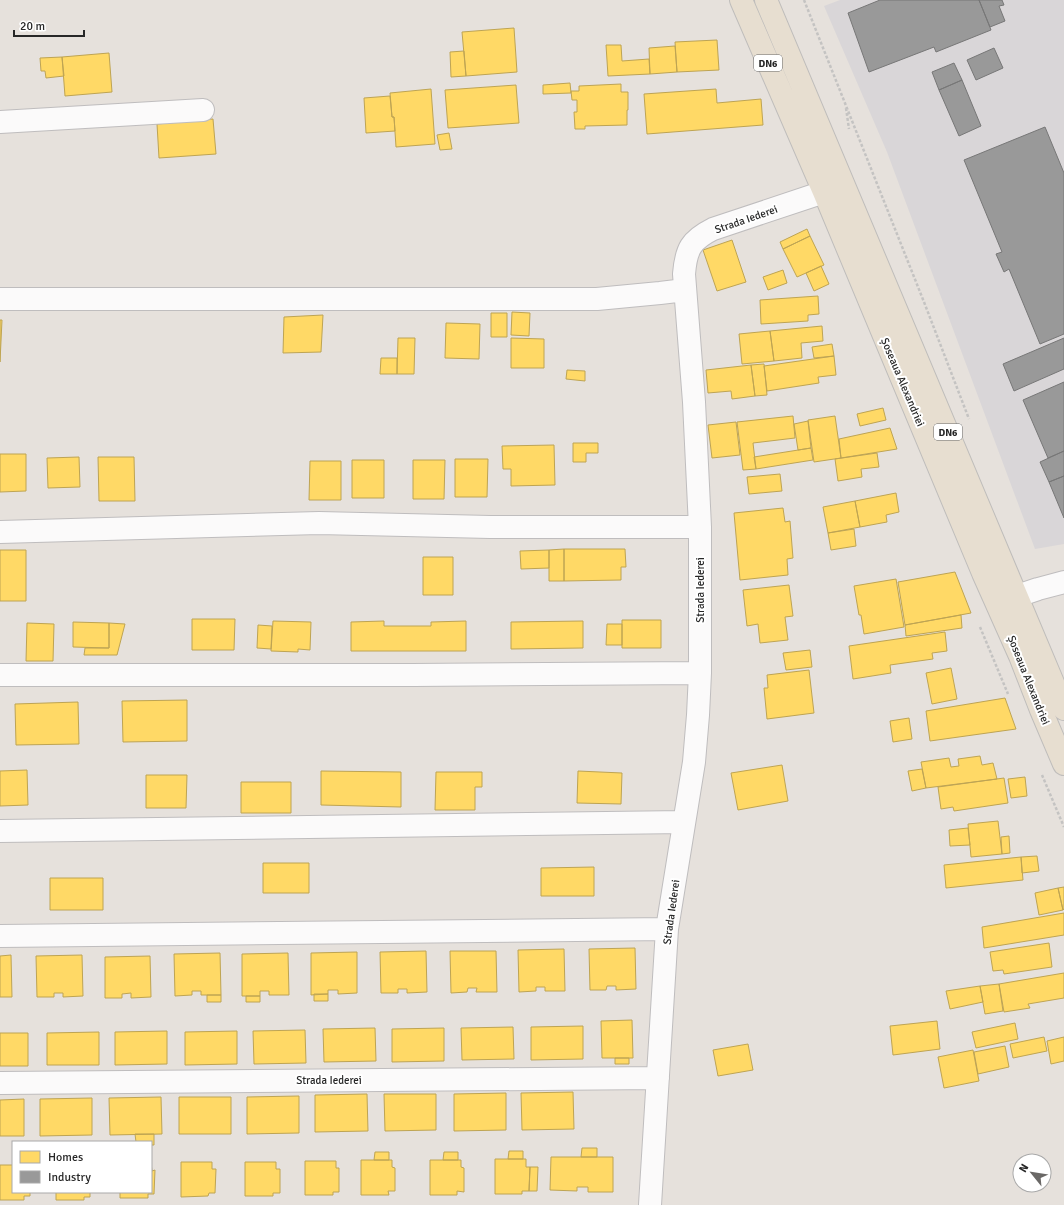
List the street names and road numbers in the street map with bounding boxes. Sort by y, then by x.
road number: DN6 [754,55,782,71]
street label: Strada Iederei [713,203,779,236]
street label: Șoseaua Alexandriei [878,336,927,429]
road number: DN6 [934,424,962,440]
street label: Strada Iederei [694,557,707,623]
street label: Șoseaua Alexandriei [1005,634,1052,727]
street label: Strada Iederei [660,879,683,945]
street label: Strada Iederei [296,1074,362,1087]

